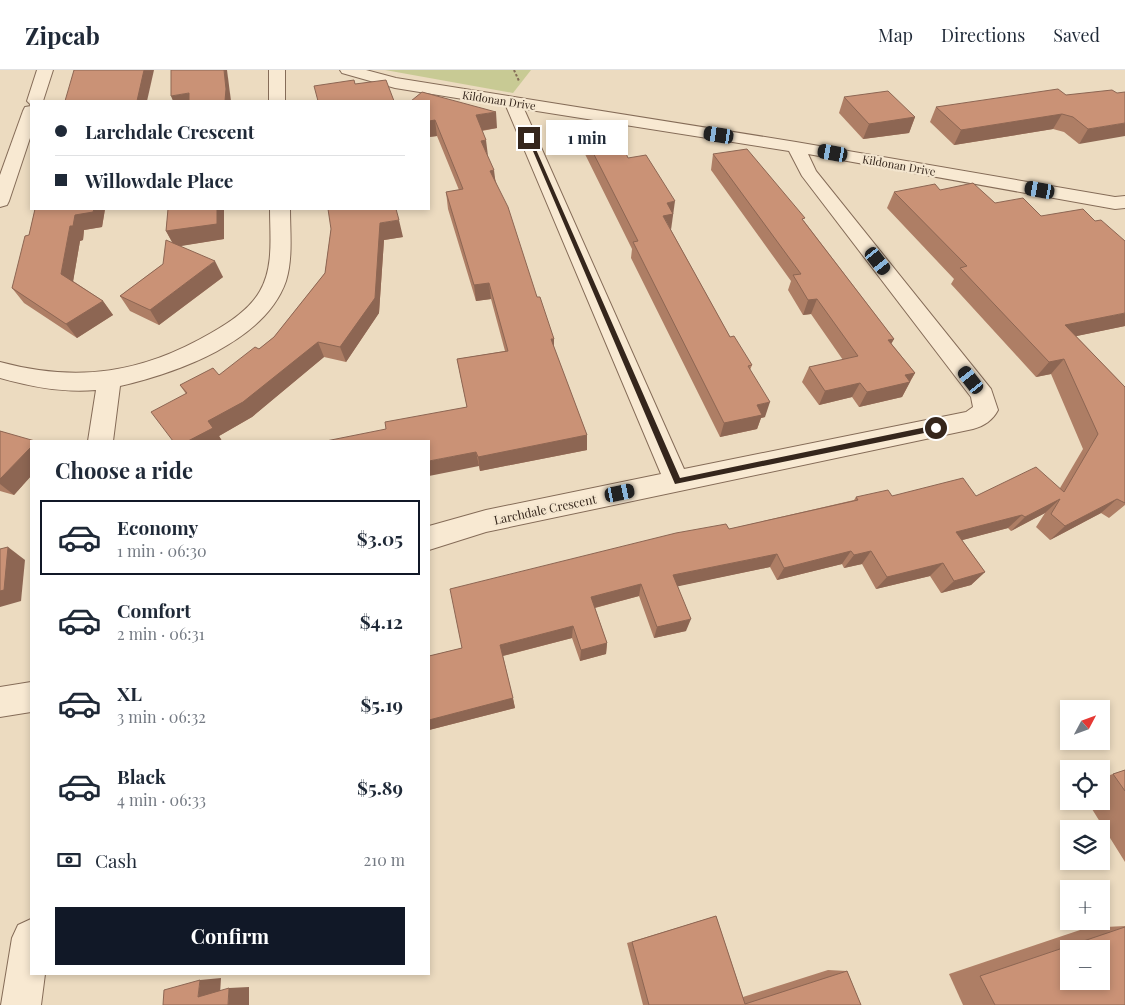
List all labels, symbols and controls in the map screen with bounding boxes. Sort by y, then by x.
text: Zipcab [25,19,100,51]
text: Map [878,23,913,47]
text: Directions [941,23,1025,47]
text: Saved [1053,23,1100,47]
street label: Kildonan Drive [461,87,537,113]
text: Larchdale Crescent [85,118,255,144]
callout: 1 min [546,120,629,156]
car [703,125,734,145]
route end [518,127,540,149]
text: 1 min [567,127,607,148]
car [816,143,849,163]
street label: Kildonan Drive [861,151,937,179]
text: Willowdale Place [85,167,233,193]
car [1023,180,1056,200]
car [862,245,893,277]
car [955,364,986,396]
route start [925,417,947,439]
text: Choose a ride [55,455,193,485]
car [603,483,636,503]
street label: Larchdale Crescent [492,490,598,528]
text: Economy [117,514,198,540]
icon: car [57,515,102,560]
text: $3.05 [357,525,403,551]
text: 1 min · 06:30 [117,540,207,561]
text: Comfort [117,597,191,623]
icon: car [57,598,102,643]
text: $4.12 [360,608,403,634]
text: 2 min · 06:31 [117,623,205,644]
text: XL [117,680,142,706]
icon: car [57,681,102,726]
text: $5.19 [360,691,403,717]
north arrow [1060,700,1110,750]
map controls [1060,700,1110,990]
text: 3 min · 06:32 [117,706,206,727]
button: locate [1060,760,1110,810]
text: Black [117,763,166,789]
icon: car [57,764,102,809]
text: $5.89 [357,774,403,800]
text: 4 min · 06:33 [117,789,206,810]
button: layers [1060,820,1110,870]
icon: cash [55,846,83,874]
text: Cash [95,847,137,873]
text: 210 m [364,849,405,870]
button: + [1060,880,1110,930]
button: Confirm [55,907,405,965]
button: − [1060,940,1110,990]

